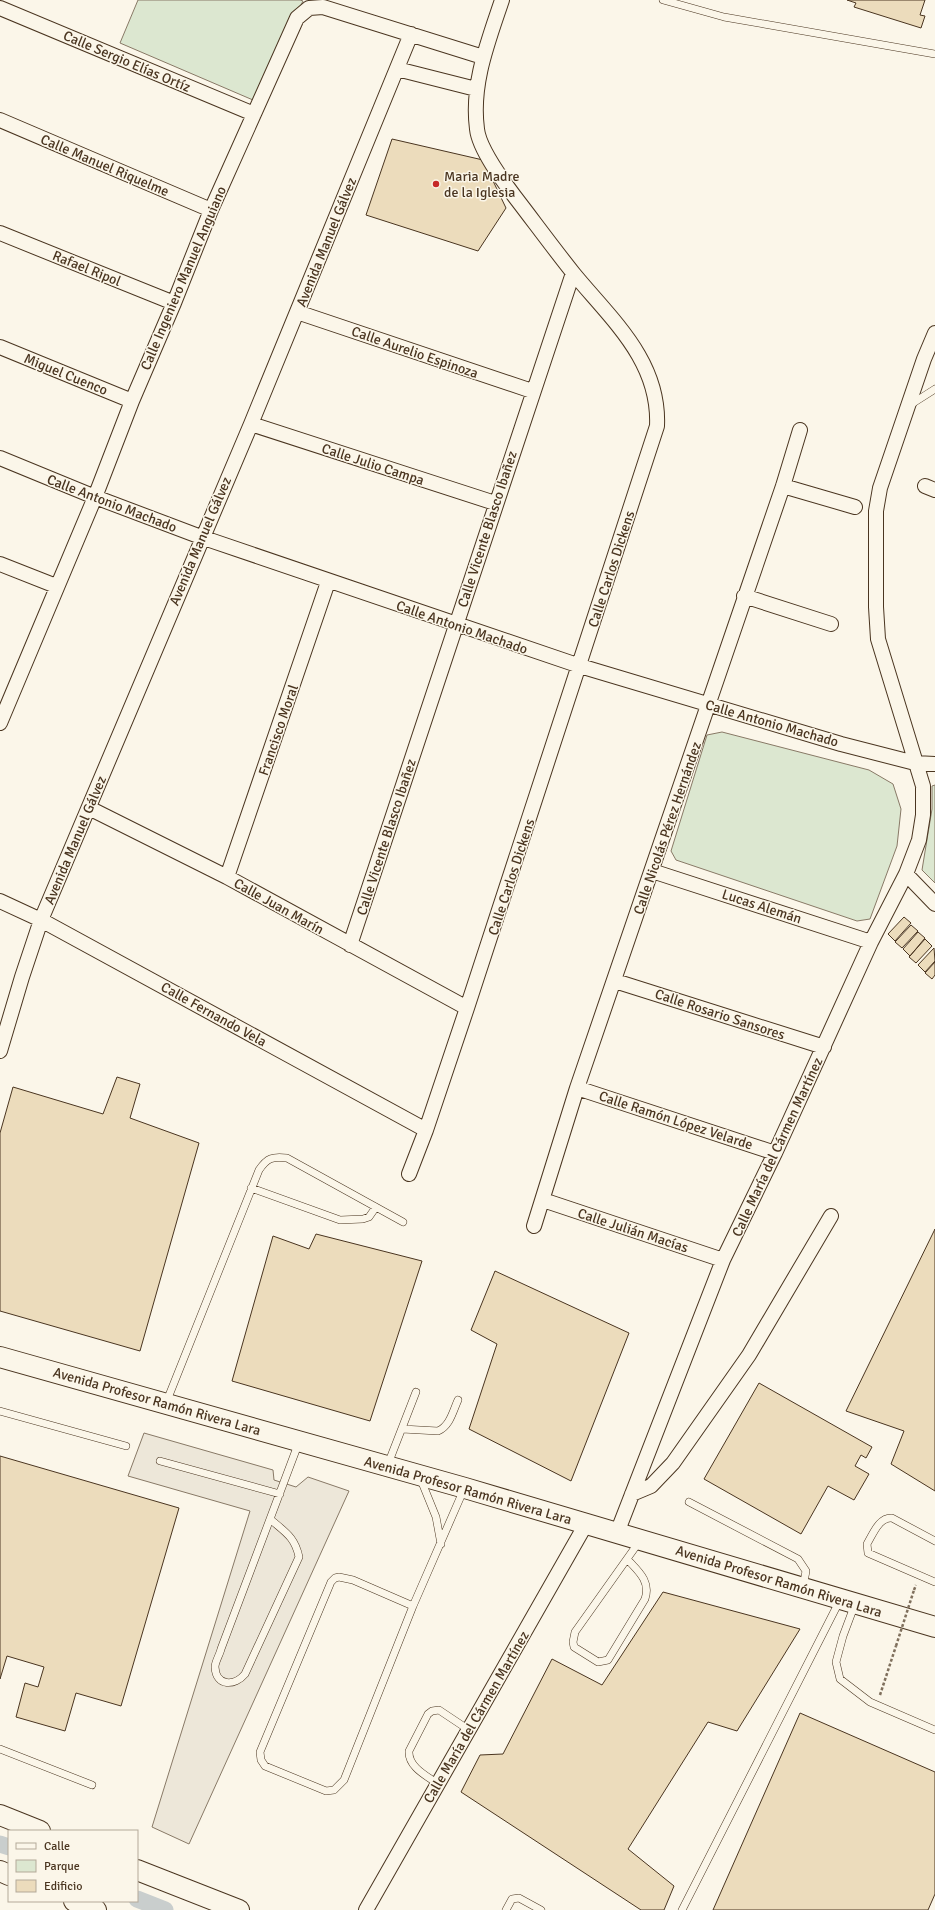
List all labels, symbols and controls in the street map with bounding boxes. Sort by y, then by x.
street label: Calle Sergio Elías Ortíz [61,27,193,96]
street label: Calle Manuel Riquelme [38,131,172,200]
place label: Maria Madre de la Iglesia [444,168,519,201]
street label: Avenida Manuel Gálvez [293,175,360,309]
marker: Maria Madre de la Iglesia [431,179,441,189]
street label: Calle Ingeniero Manuel Anguiano [137,184,230,373]
street label: Rafael Ripol [50,247,124,290]
street label: Calle Aurelio Espinoza [349,323,480,382]
street label: Miguel Cuenco [21,350,110,399]
street label: Calle Julio Campa [319,440,426,489]
street label: Calle Vicente Blasco Ibañez [454,449,521,610]
street label: Calle Antonio Machado [44,471,179,536]
street label: Avenida Manuel Gálvez [166,474,235,608]
street label: Calle Carlos Dickens [585,509,638,630]
street label: Calle Antonio Machado [394,597,530,658]
street label: Francisco Moral [255,682,302,778]
street label: Calle Antonio Machado [703,696,840,751]
street label: Calle Nicolás Pérez Hernández [630,740,705,917]
street label: Calle Vicente Blasco Ibañez [353,757,420,918]
street label: Avenida Manuel Gálvez [41,773,110,907]
street label: Calle Carlos Dickens [485,817,538,938]
street label: Calle Juan Marín [231,875,327,938]
street label: Lucas Alemán [720,886,804,927]
street label: Calle Fernando Vela [158,978,270,1051]
street label: Calle Rosario Sansores [653,985,787,1044]
street label: Calle María del Cármen Martínez [728,1055,827,1240]
street label: Calle Ramón López Velarde [597,1088,755,1153]
street label: Calle Julián Macías [575,1205,690,1256]
street label: Avenida Profesor Ramón Rivera Lara [51,1364,263,1439]
street label: Avenida Profesor Ramón Rivera Lara [362,1453,574,1528]
street label: Avenida Profesor Ramón Rivera Lara [674,1542,884,1621]
street label: Calle María del Cármen Martínez [420,1628,533,1806]
legend [8,1830,138,1902]
text: Calle [44,1839,70,1854]
text: Parque [44,1859,80,1874]
text: Edificio [44,1879,82,1894]

